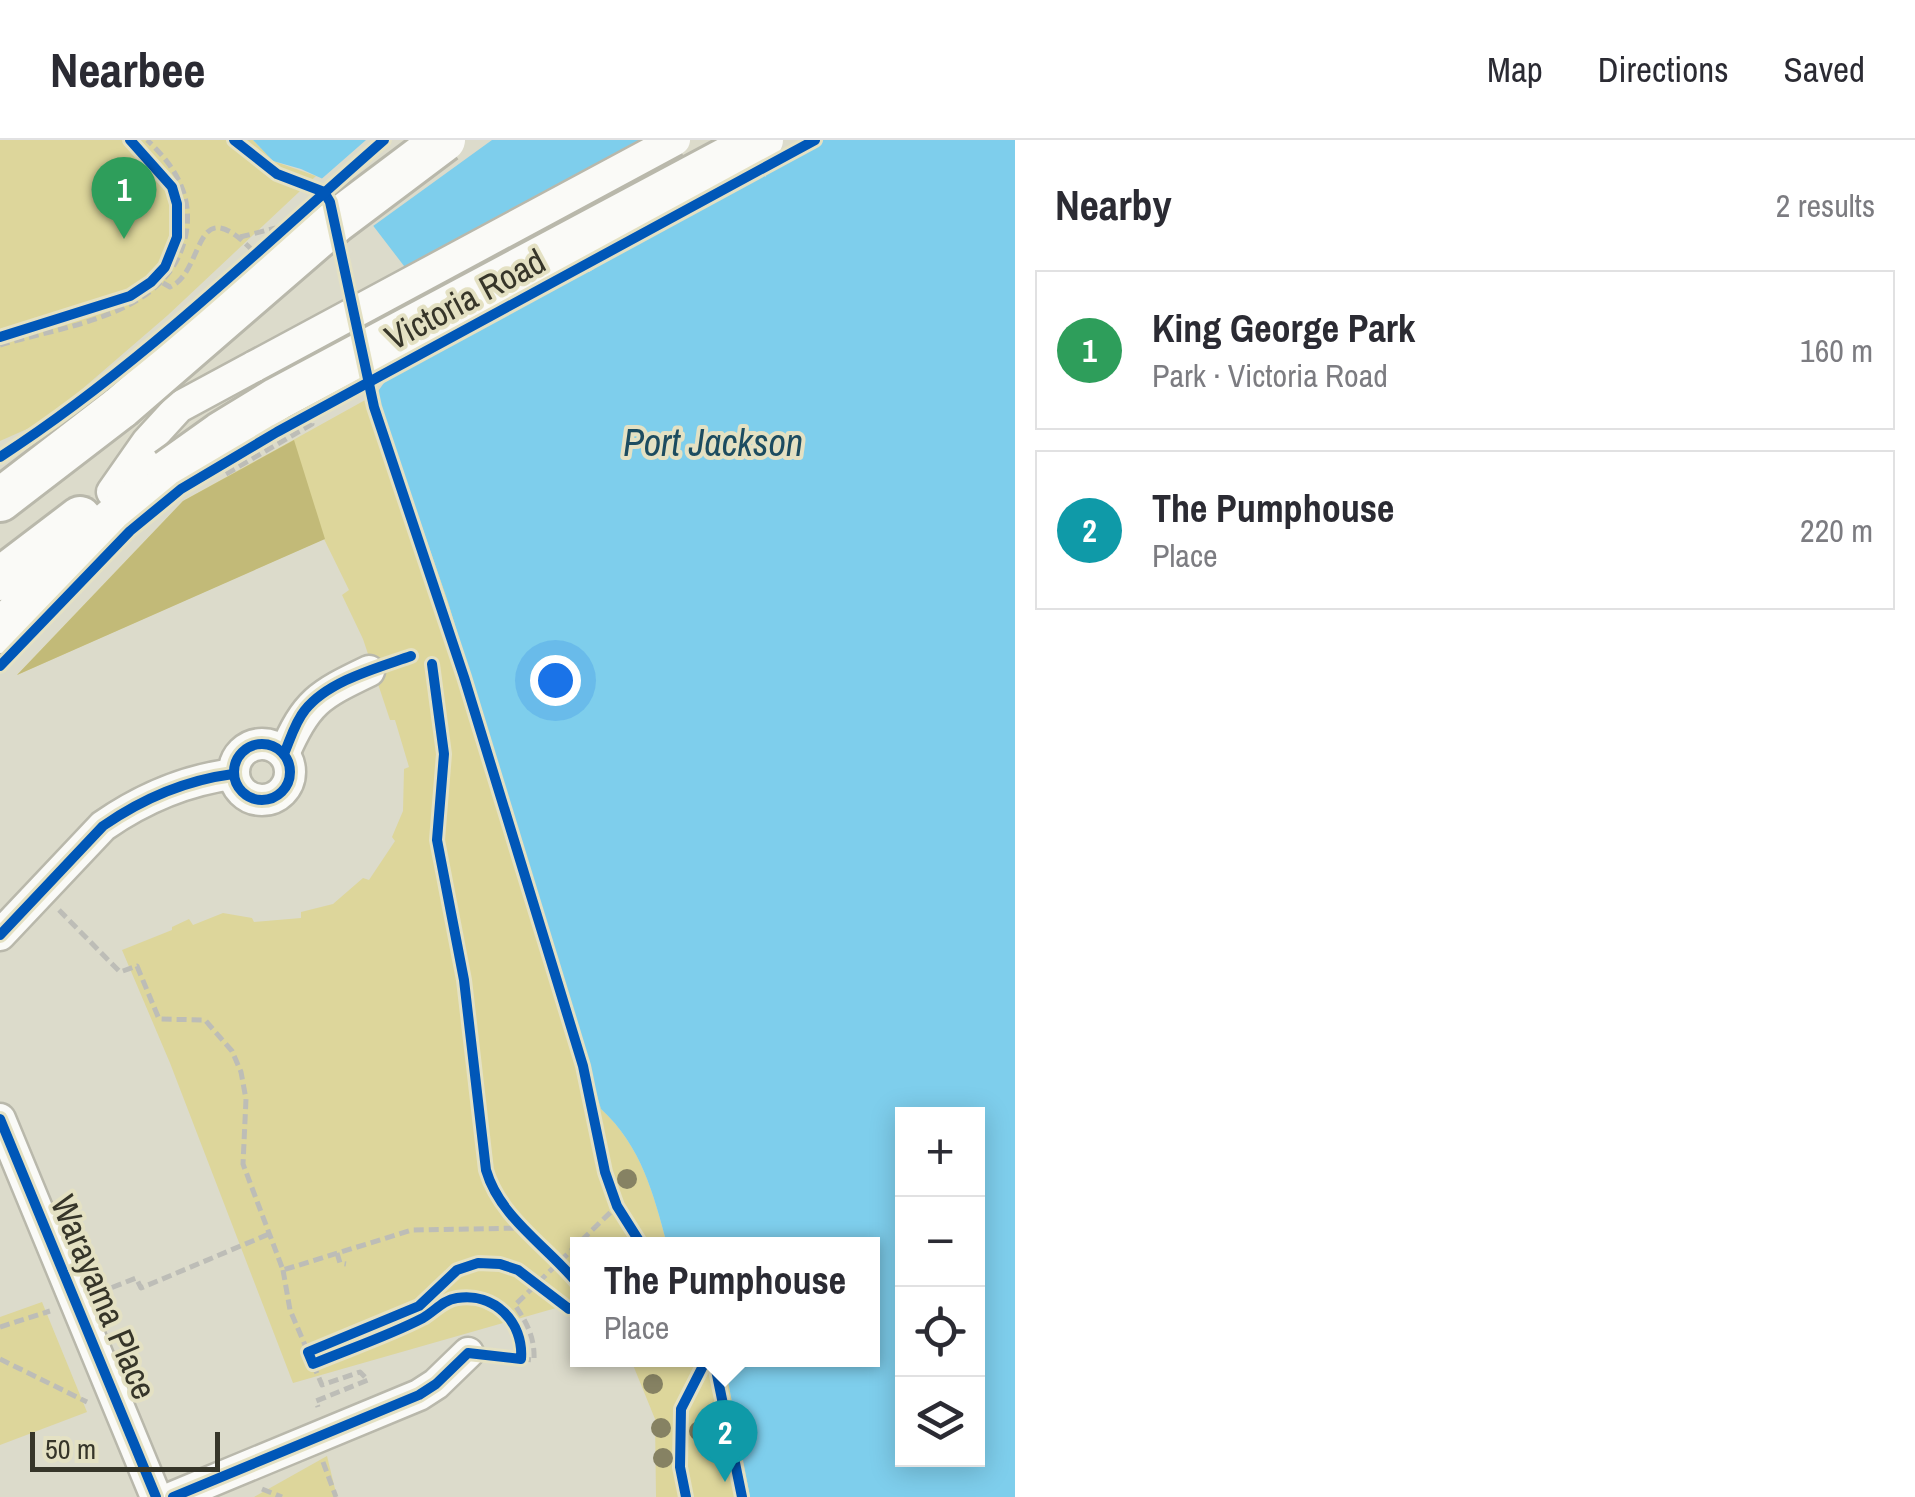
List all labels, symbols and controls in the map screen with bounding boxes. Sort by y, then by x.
text: Nearbee [50,37,205,102]
text: Map [1487,46,1543,93]
text: Directions [1598,46,1729,93]
text: Saved [1784,46,1865,93]
pin: 1 [92,157,156,239]
text: Nearby [1055,177,1172,233]
text: 2 results [1776,184,1875,227]
street label: Victoria Road [377,237,553,361]
text: King George Park [1152,303,1415,354]
text: 1 [1082,329,1097,372]
text: 160 m [1800,329,1873,372]
text: Park · Victoria Road [1152,354,1388,397]
water label: Port Jackson [623,417,803,468]
text: The Pumphouse [1152,483,1394,534]
text: 2 [1082,509,1097,552]
text: 220 m [1800,509,1873,552]
text: Place [1152,534,1218,577]
your location [530,655,581,706]
map controls [895,1107,985,1467]
button: + [895,1107,985,1197]
street label: Warayama Place [40,1188,168,1406]
button: − [895,1197,985,1287]
popup [570,1237,880,1367]
text: The Pumphouse [604,1255,846,1306]
button: locate [895,1287,985,1377]
text: Place [604,1306,669,1349]
button: layers [895,1377,985,1467]
pin: 2 [692,1400,758,1482]
scale bar [30,1427,220,1472]
text: 50 m [45,1430,96,1468]

